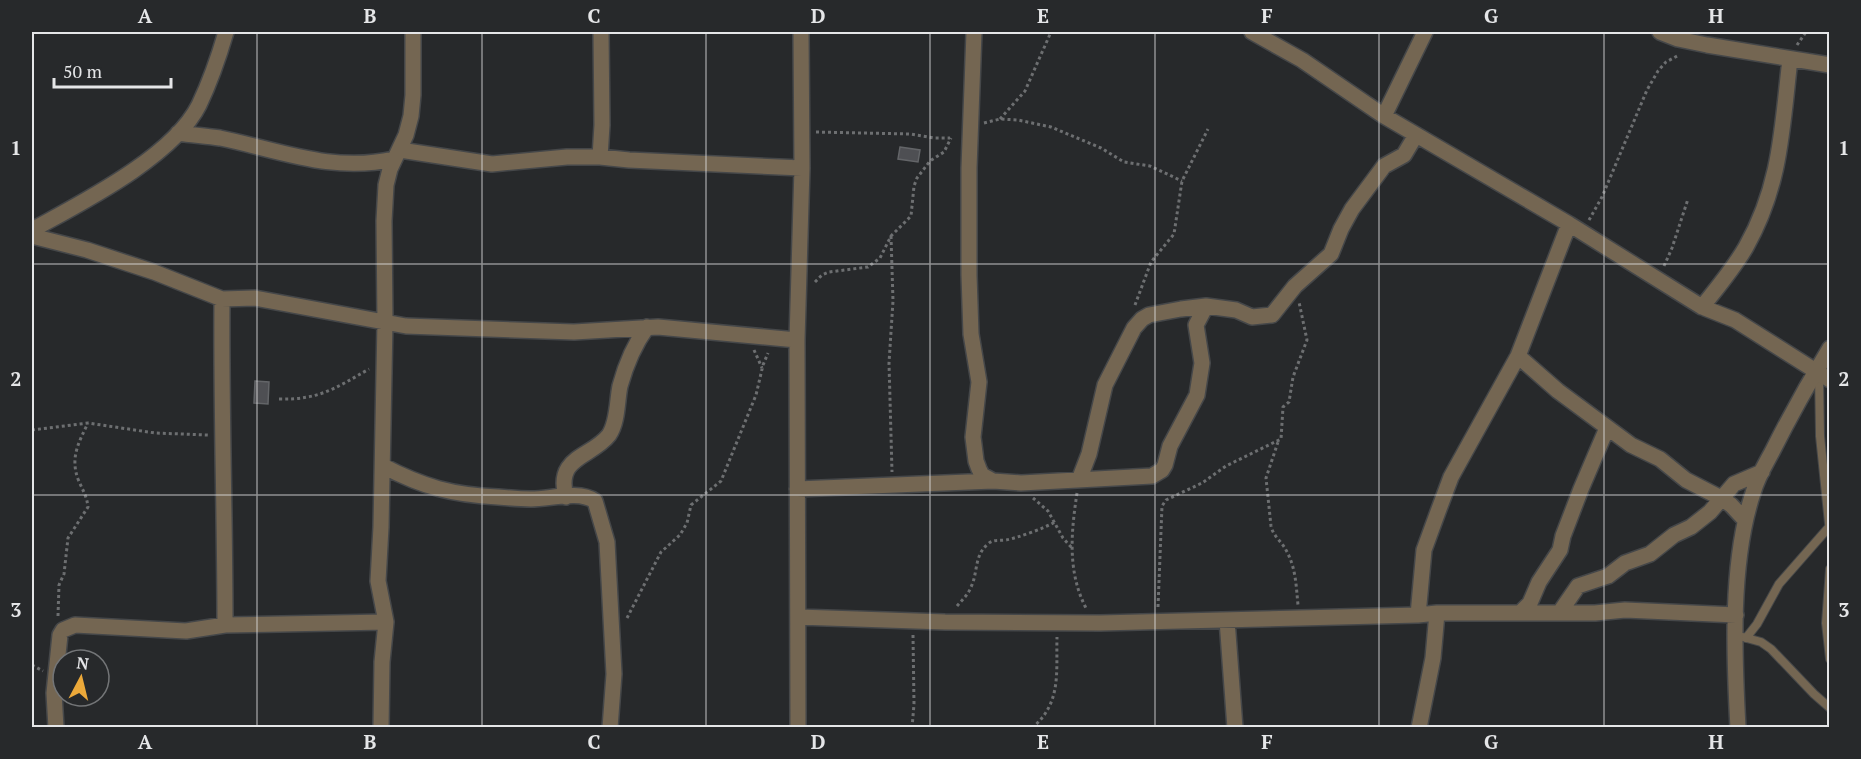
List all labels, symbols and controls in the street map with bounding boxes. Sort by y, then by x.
text: A [138,2,153,29]
text: B [364,2,377,29]
text: C [587,2,601,29]
text: D [811,2,825,29]
text: E [1037,2,1049,29]
text: F [1261,2,1273,29]
text: G [1484,2,1498,29]
text: H [1708,2,1724,29]
scale bar [54,51,171,89]
text: 50 m [63,59,103,83]
text: 1 [10,134,22,161]
text: 1 [1838,134,1850,161]
text: 2 [10,365,22,392]
text: 2 [1838,365,1850,392]
text: 3 [10,596,22,623]
text: 3 [1838,596,1850,623]
north arrow [51,648,111,708]
text: N [75,651,90,675]
text: A [138,728,153,755]
text: B [364,728,377,755]
text: C [587,728,601,755]
text: D [811,728,825,755]
text: E [1037,728,1049,755]
text: F [1261,728,1273,755]
text: G [1484,728,1498,755]
text: H [1708,728,1724,755]

